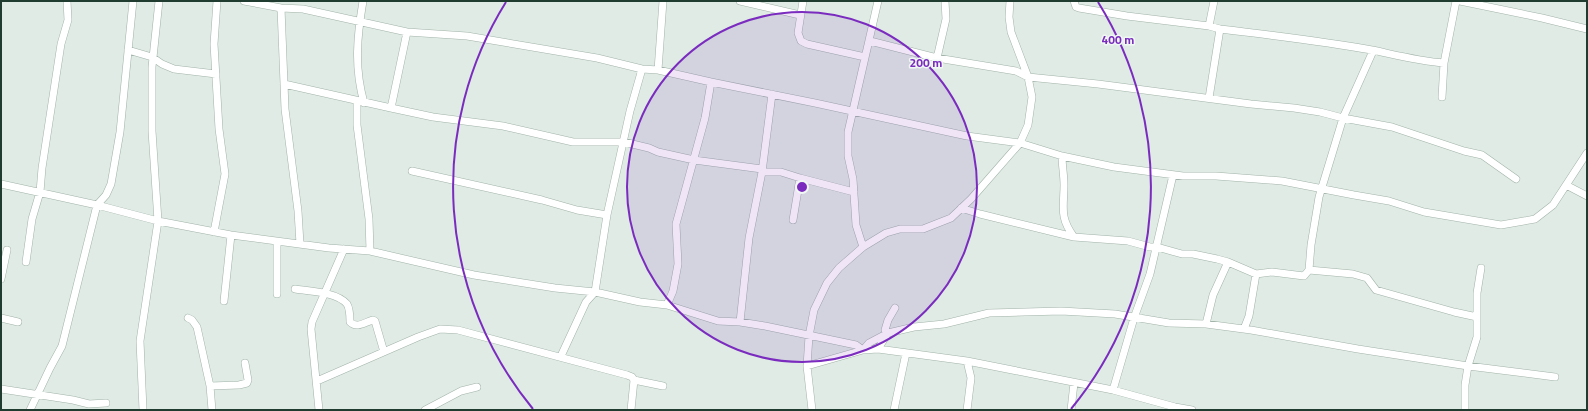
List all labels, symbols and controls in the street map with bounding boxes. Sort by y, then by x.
text: 400 m [1102,30,1134,49]
text: 200 m [910,53,942,72]
centre of rings [795,180,809,194]

